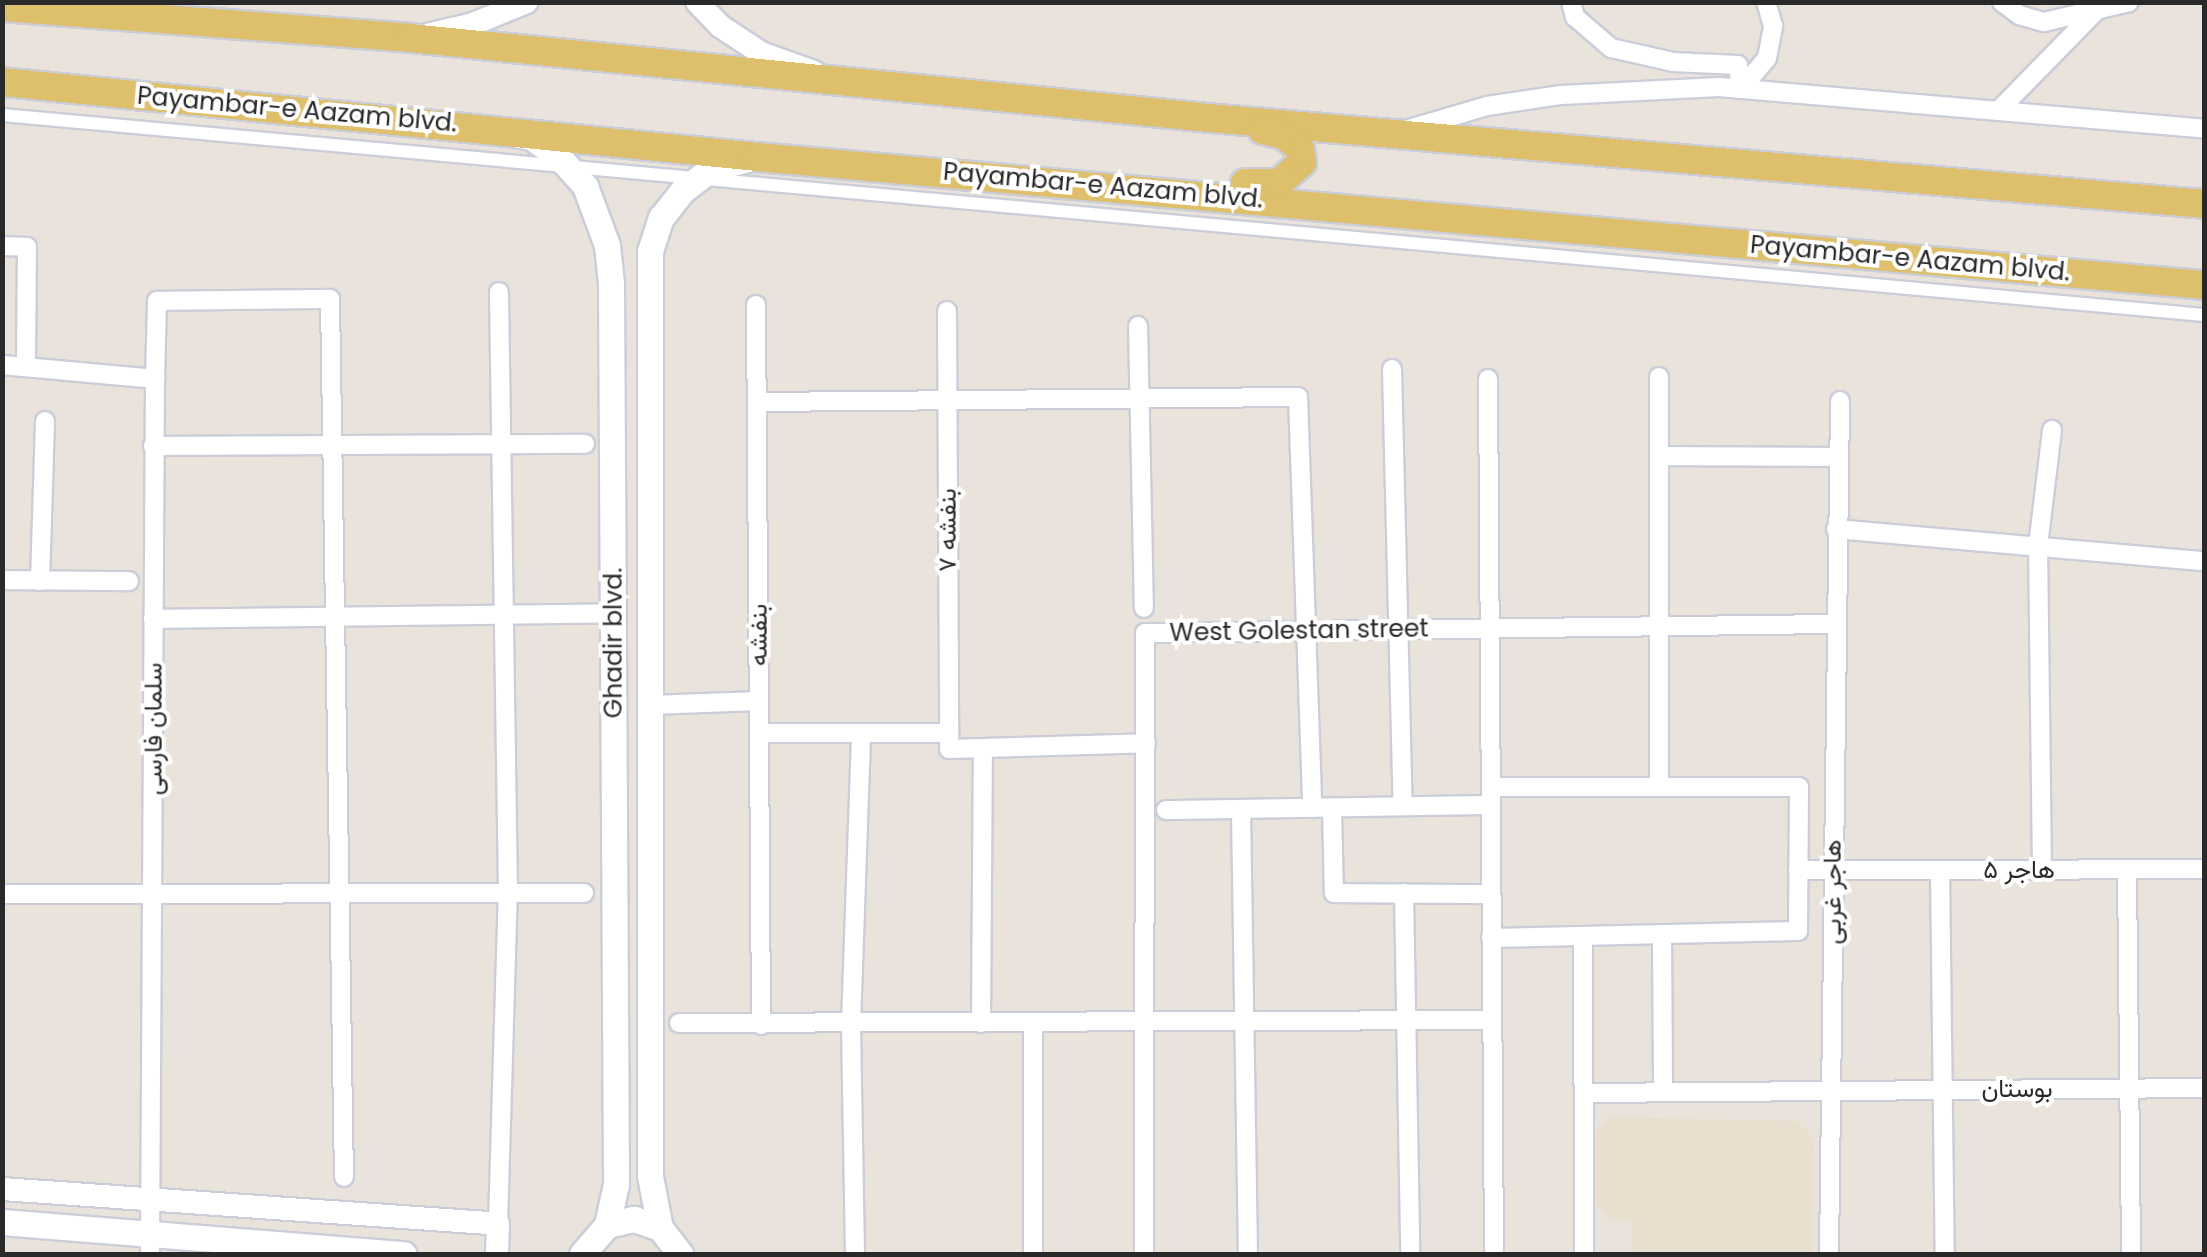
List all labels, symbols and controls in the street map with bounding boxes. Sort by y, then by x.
street label: Payambar-e Aazam blvd. [136,81,458,139]
street label: Payambar-e Aazam blvd. [942,157,1264,215]
street label: Payambar-e Aazam blvd. [1749,230,2071,288]
street label: بنفشه ۷ [933,488,963,572]
street label: Ghadir blvd. [599,568,629,718]
street label: بنفشه [744,604,774,666]
street label: West Golestan street [1169,614,1429,648]
street label: سلمان فارسی [139,663,169,795]
street label: هاجر غربی [1818,840,1848,944]
street label: هاجر ۵ [1983,855,2055,885]
street label: بوستان [1981,1074,2053,1104]

